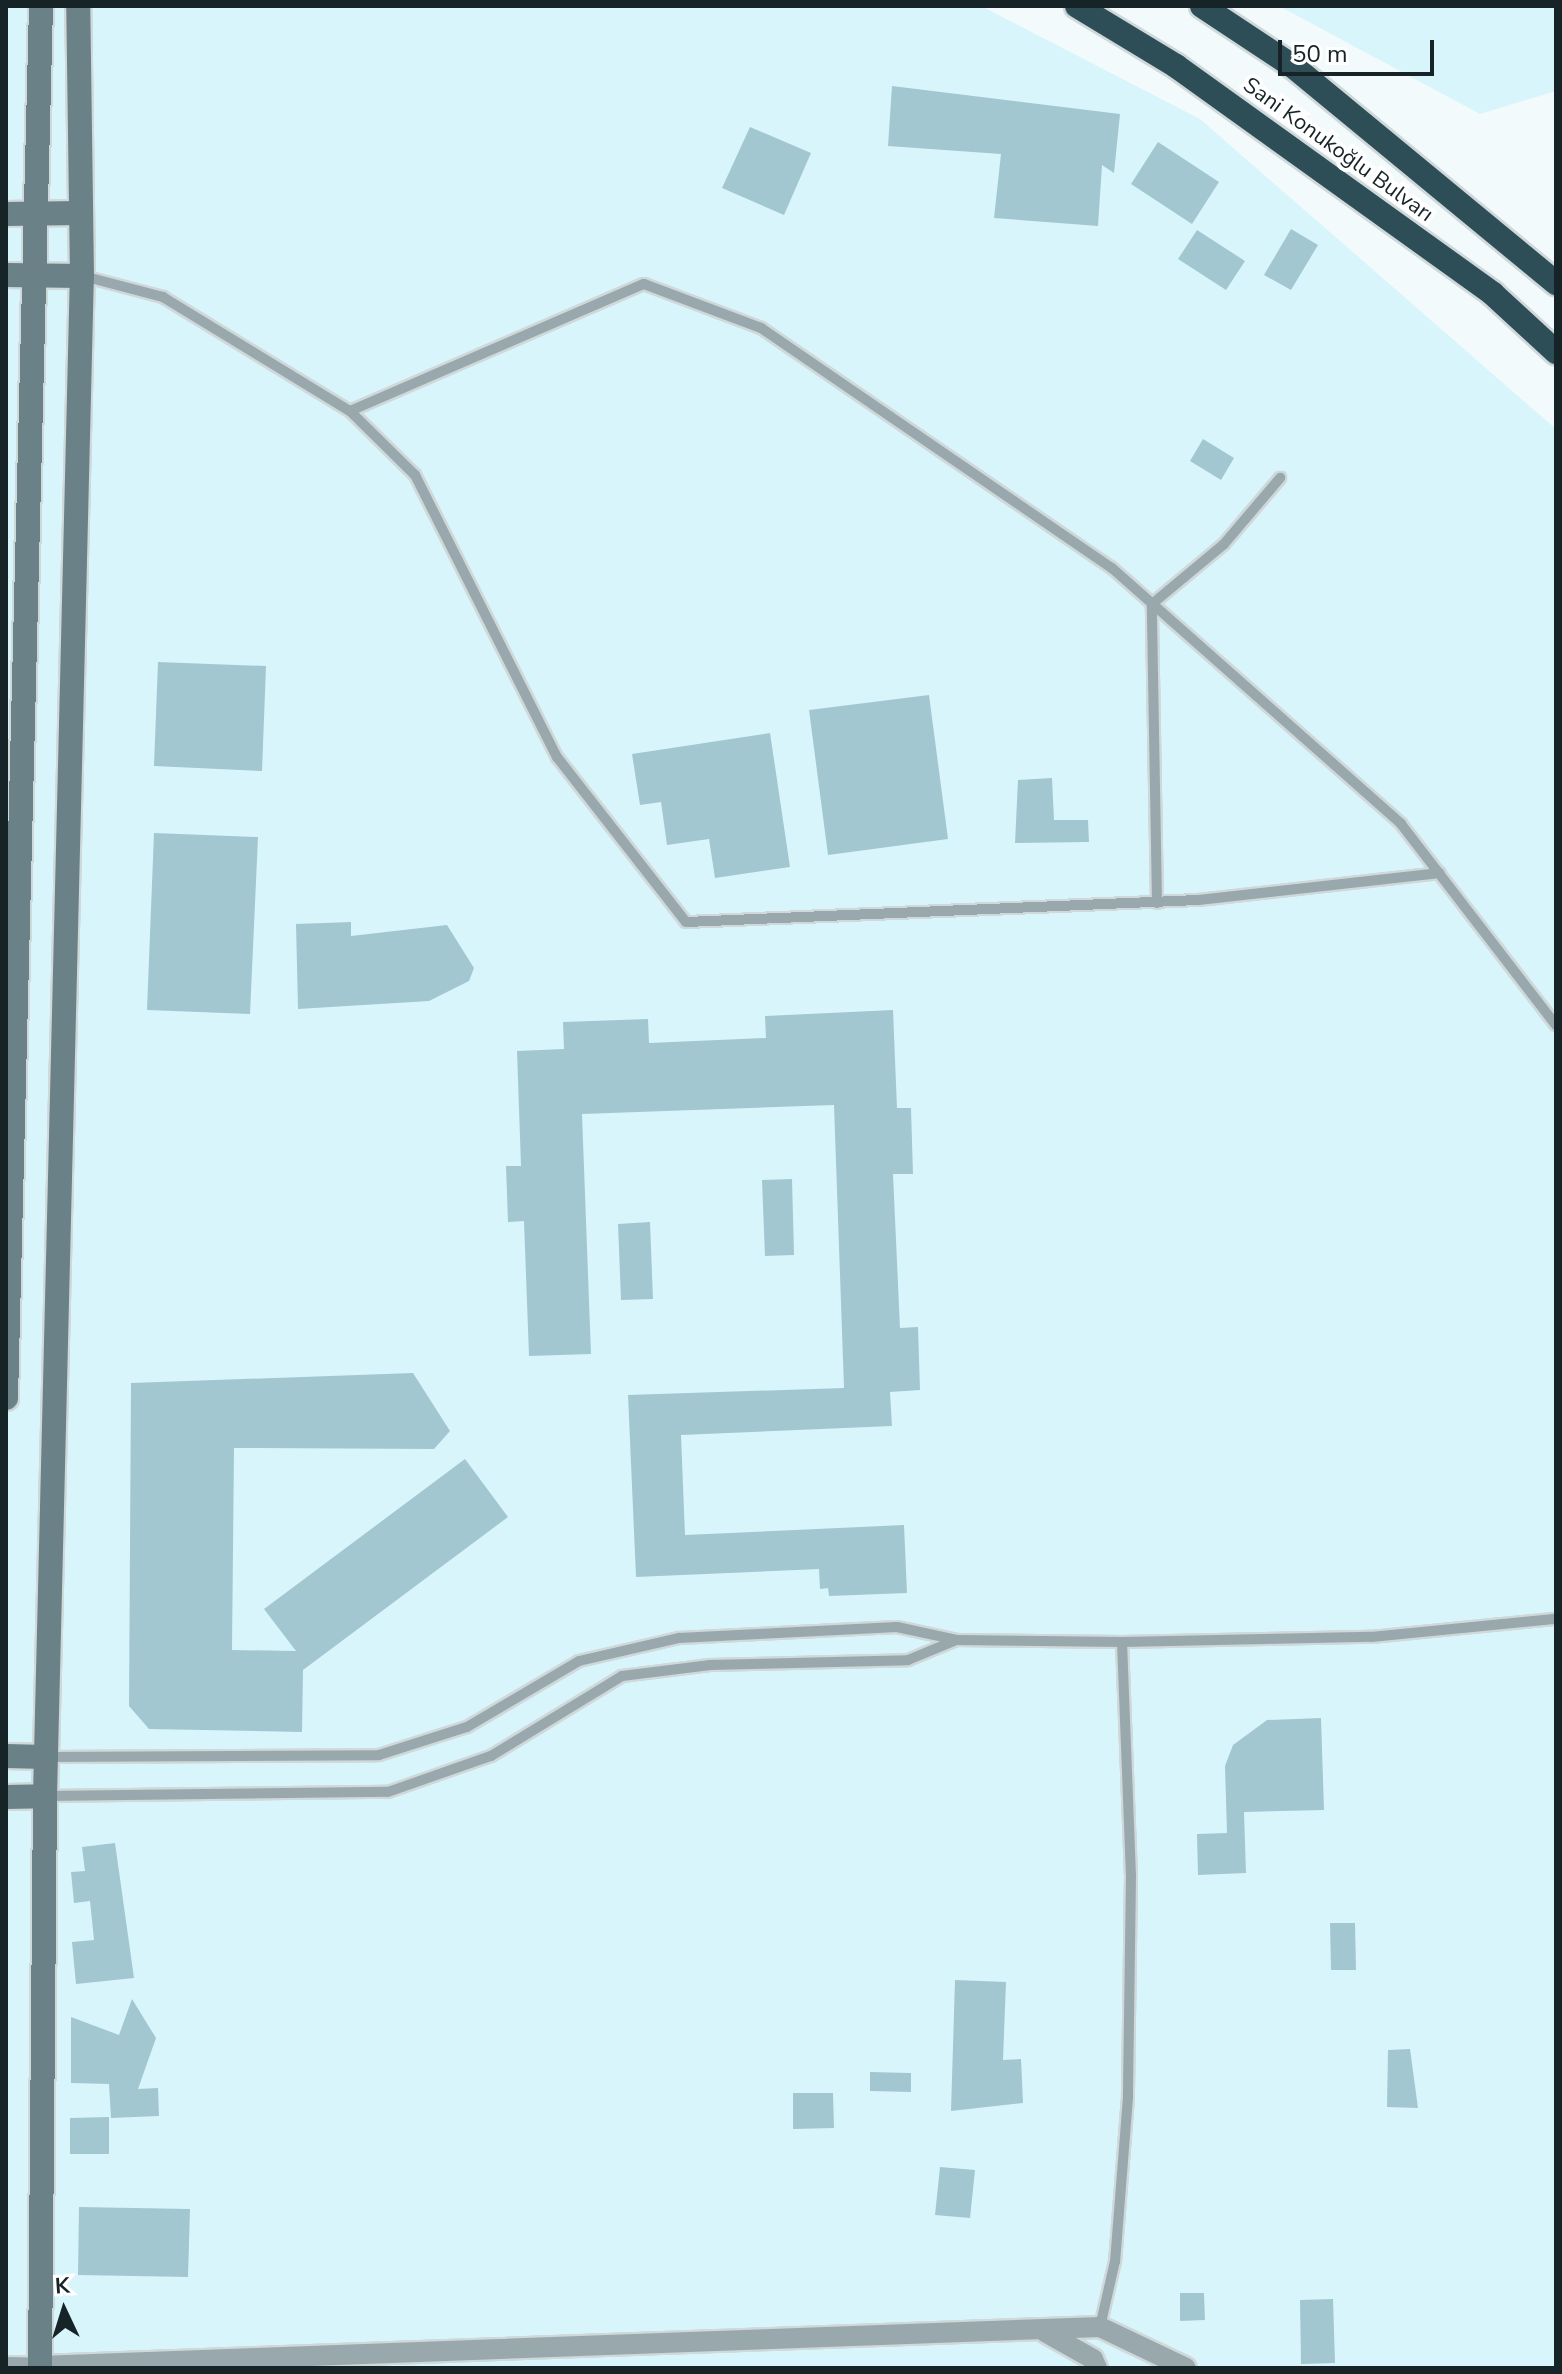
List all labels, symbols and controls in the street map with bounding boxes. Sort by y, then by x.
scale bar [1282,24,1438,74]
text: 50 m [1292,38,1348,70]
street label: Sani Konukoğlu Bulvarı [1238,72,1438,228]
north arrow [24,2270,104,2350]
text: K [54,2271,71,2302]

